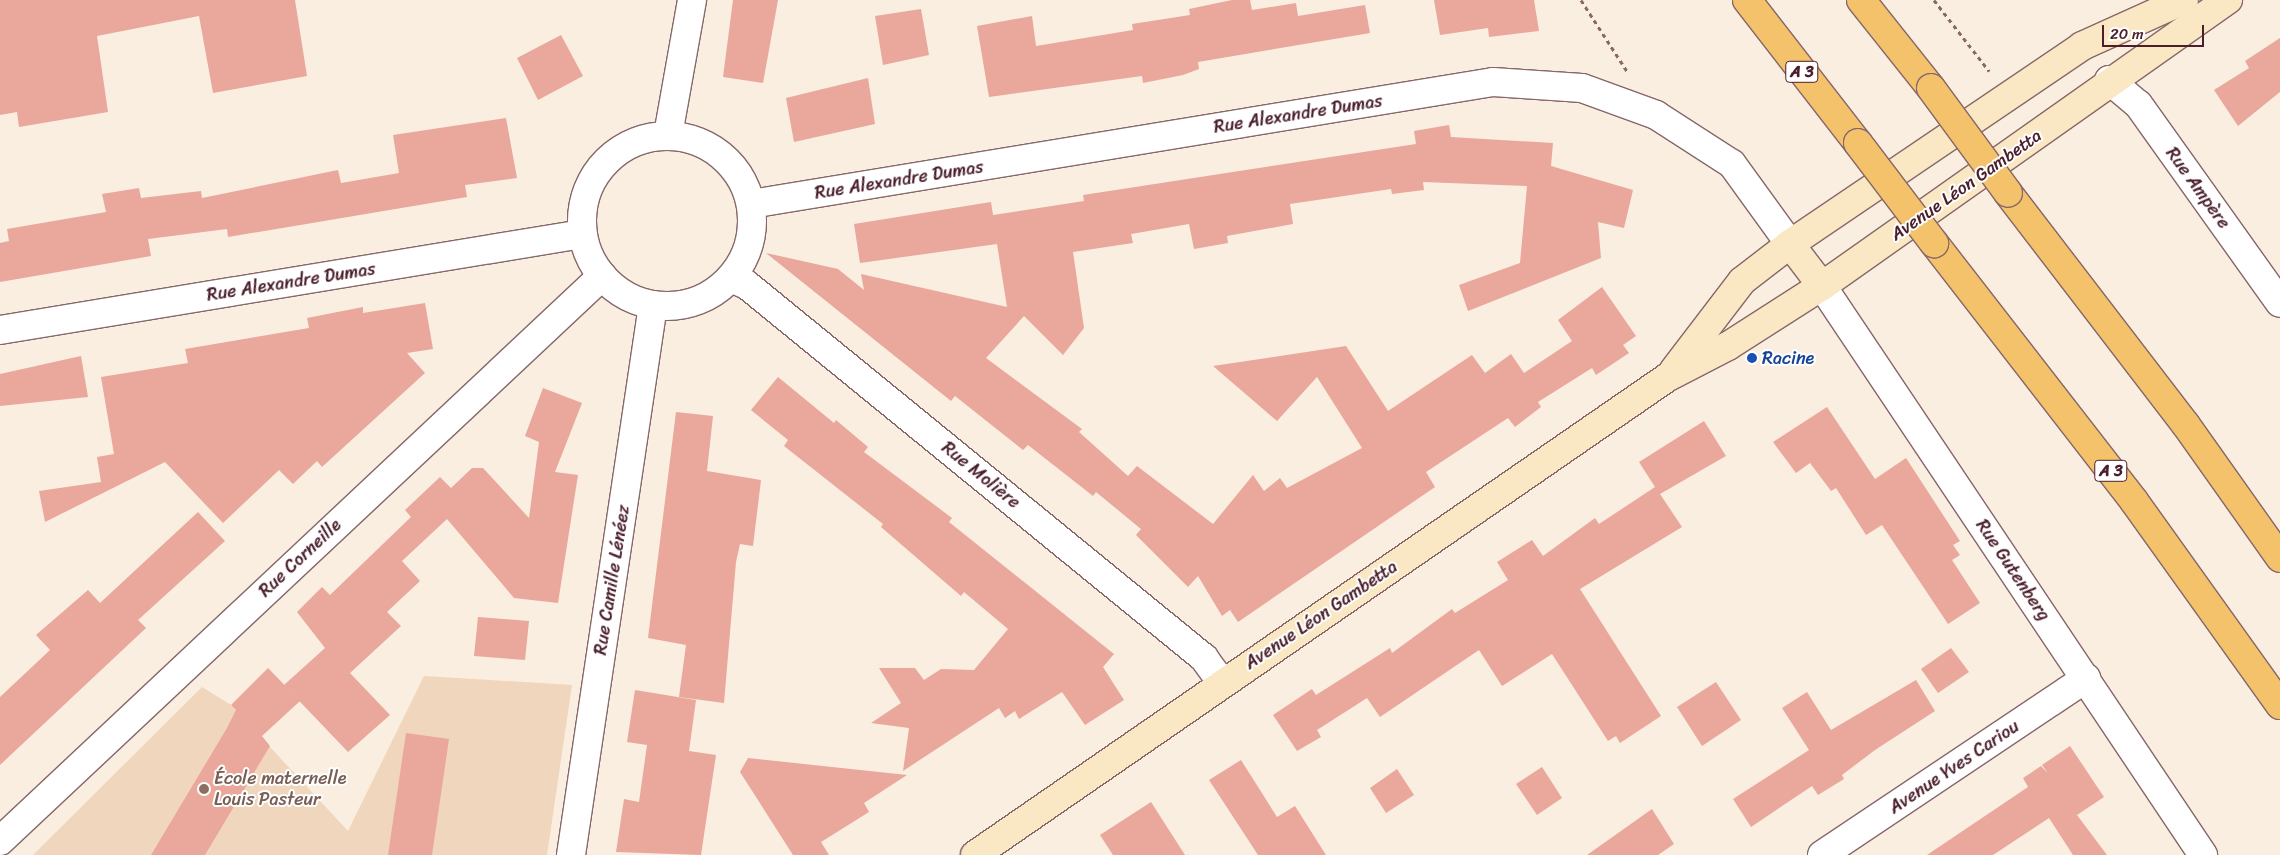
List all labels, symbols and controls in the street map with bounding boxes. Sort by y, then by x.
scale bar [2105,15,2208,47]
text: 20 m [2110,21,2144,47]
road number: A 3 [1784,58,1820,86]
street label: Rue Alexandre Dumas [1212,90,1384,138]
street label: Avenue Léon Gambetta [1886,125,2046,245]
street label: Rue Ampère [2161,143,2235,233]
street label: Rue Alexandre Dumas [813,156,985,204]
street label: Rue Alexandre Dumas [205,258,377,306]
place label: Racine [1762,347,1814,369]
marker: Racine [1746,352,1758,364]
street label: Rue Molière [938,437,1024,513]
road number: A 3 [2094,458,2128,484]
street label: Rue Camille Lénéez [589,503,635,657]
street label: Rue Corneille [254,514,346,602]
street label: Rue Gutenberg [1971,515,2055,625]
street label: Avenue Léon Gambetta [1240,556,1402,674]
street label: Avenue Yves Cariou [1885,716,2023,818]
place label: École maternelle Louis Pasteur [214,768,346,811]
marker: École maternelle Louis Pasteur [198,783,210,795]

